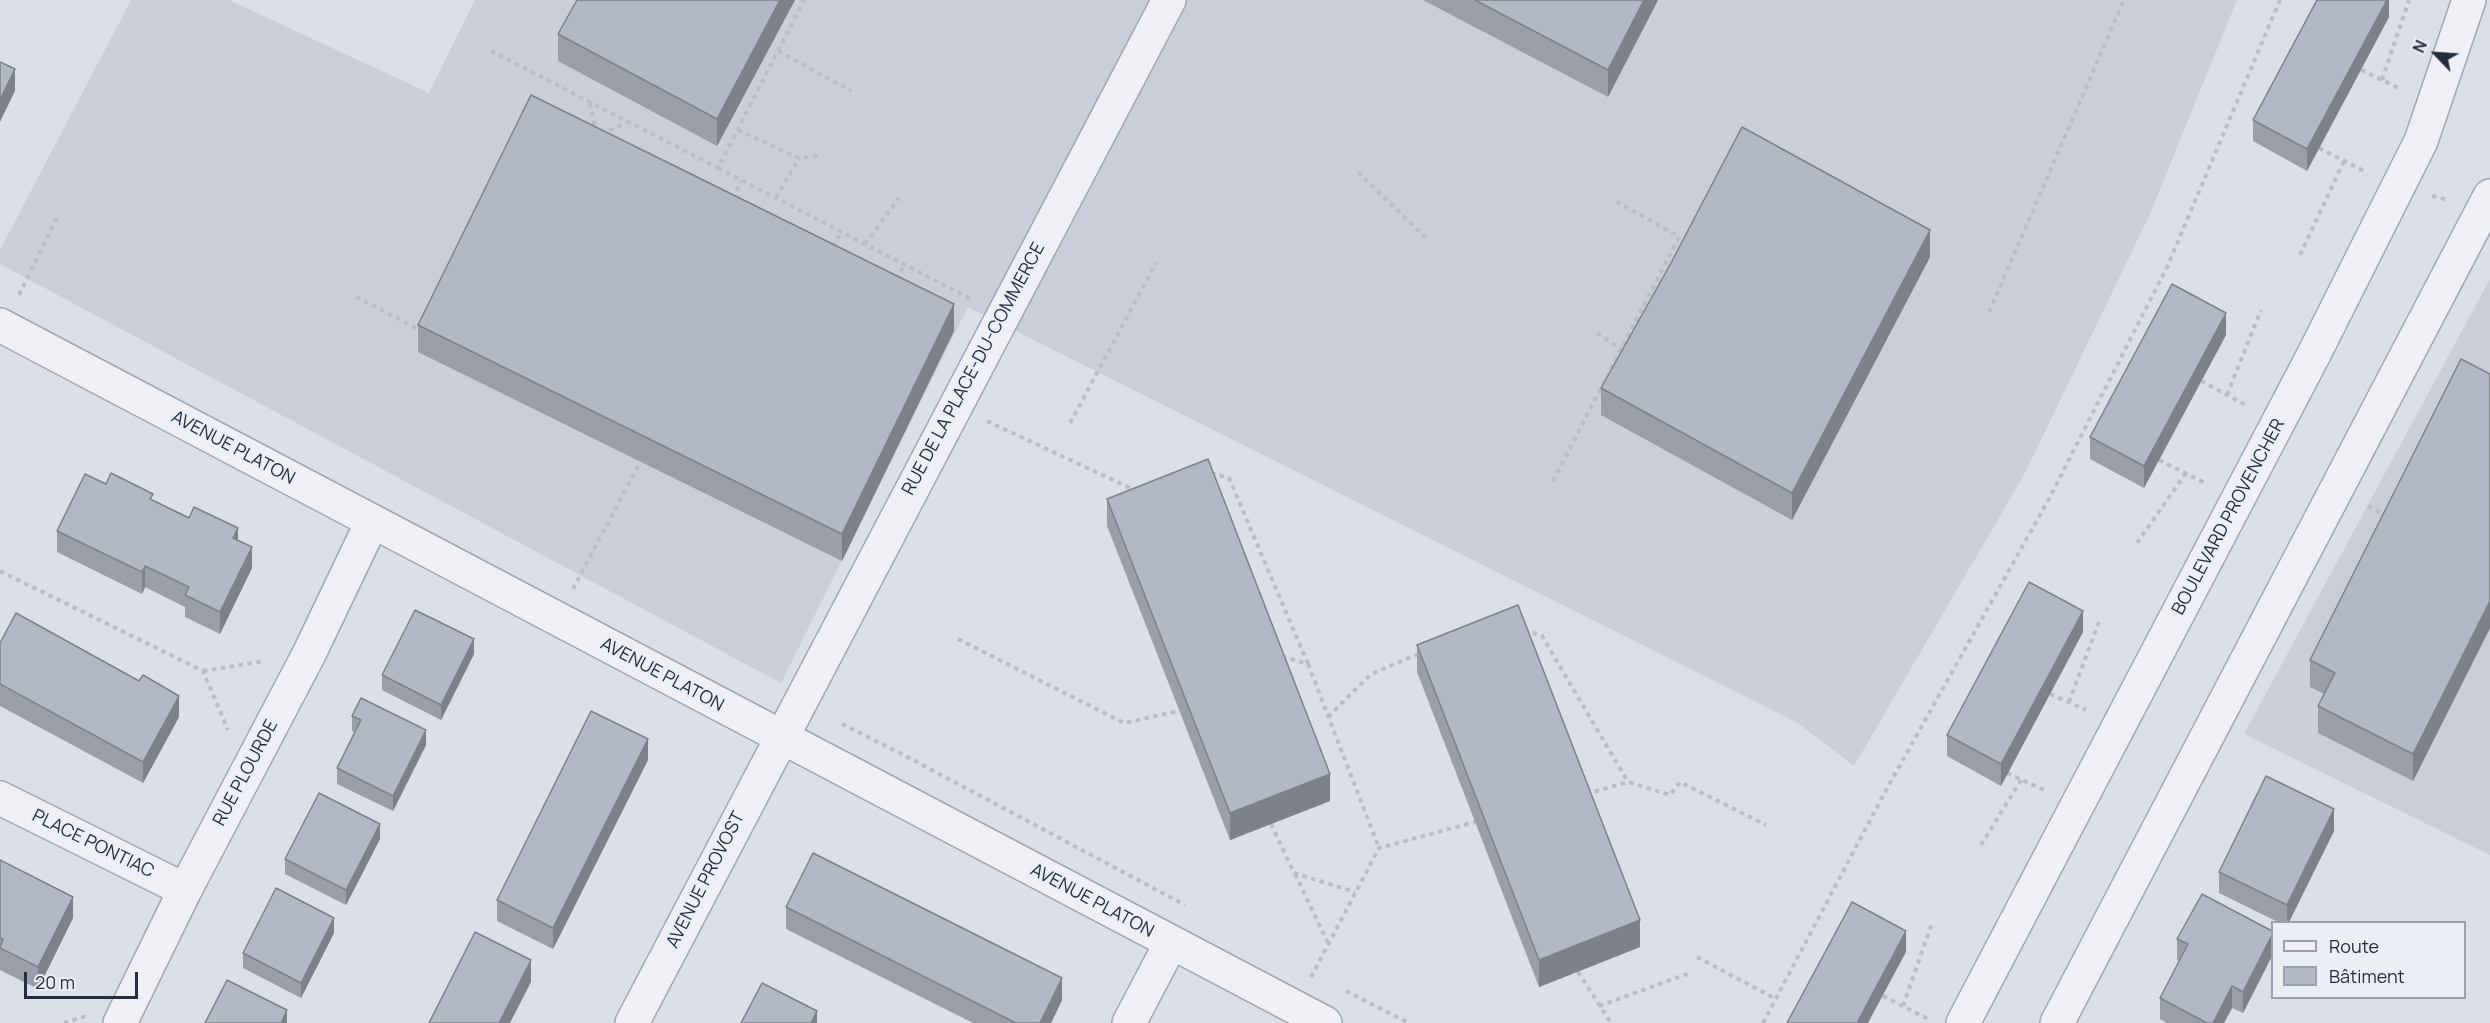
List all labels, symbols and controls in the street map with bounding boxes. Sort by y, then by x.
north arrow [2406,24,2466,84]
text: N [2407,37,2432,56]
street label: RUE DE LA PLACE-DU-COMMERCE [898,239,1050,499]
street label: AVENUE PLATON [168,406,298,490]
street label: BOULEVARD PROVENCHER [2168,415,2290,619]
street label: AVENUE PLATON [597,633,727,717]
street label: RUE PLOURDE [209,716,283,830]
street label: PLACE PONTIAC [29,805,157,883]
street label: AVENUE PROVOST [662,808,750,952]
street label: AVENUE PLATON [1027,859,1157,943]
legend [2271,921,2466,999]
text: Route [2329,934,2379,958]
scale bar [27,960,141,998]
text: Bâtiment [2329,964,2405,988]
text: 20 m [35,970,75,994]

